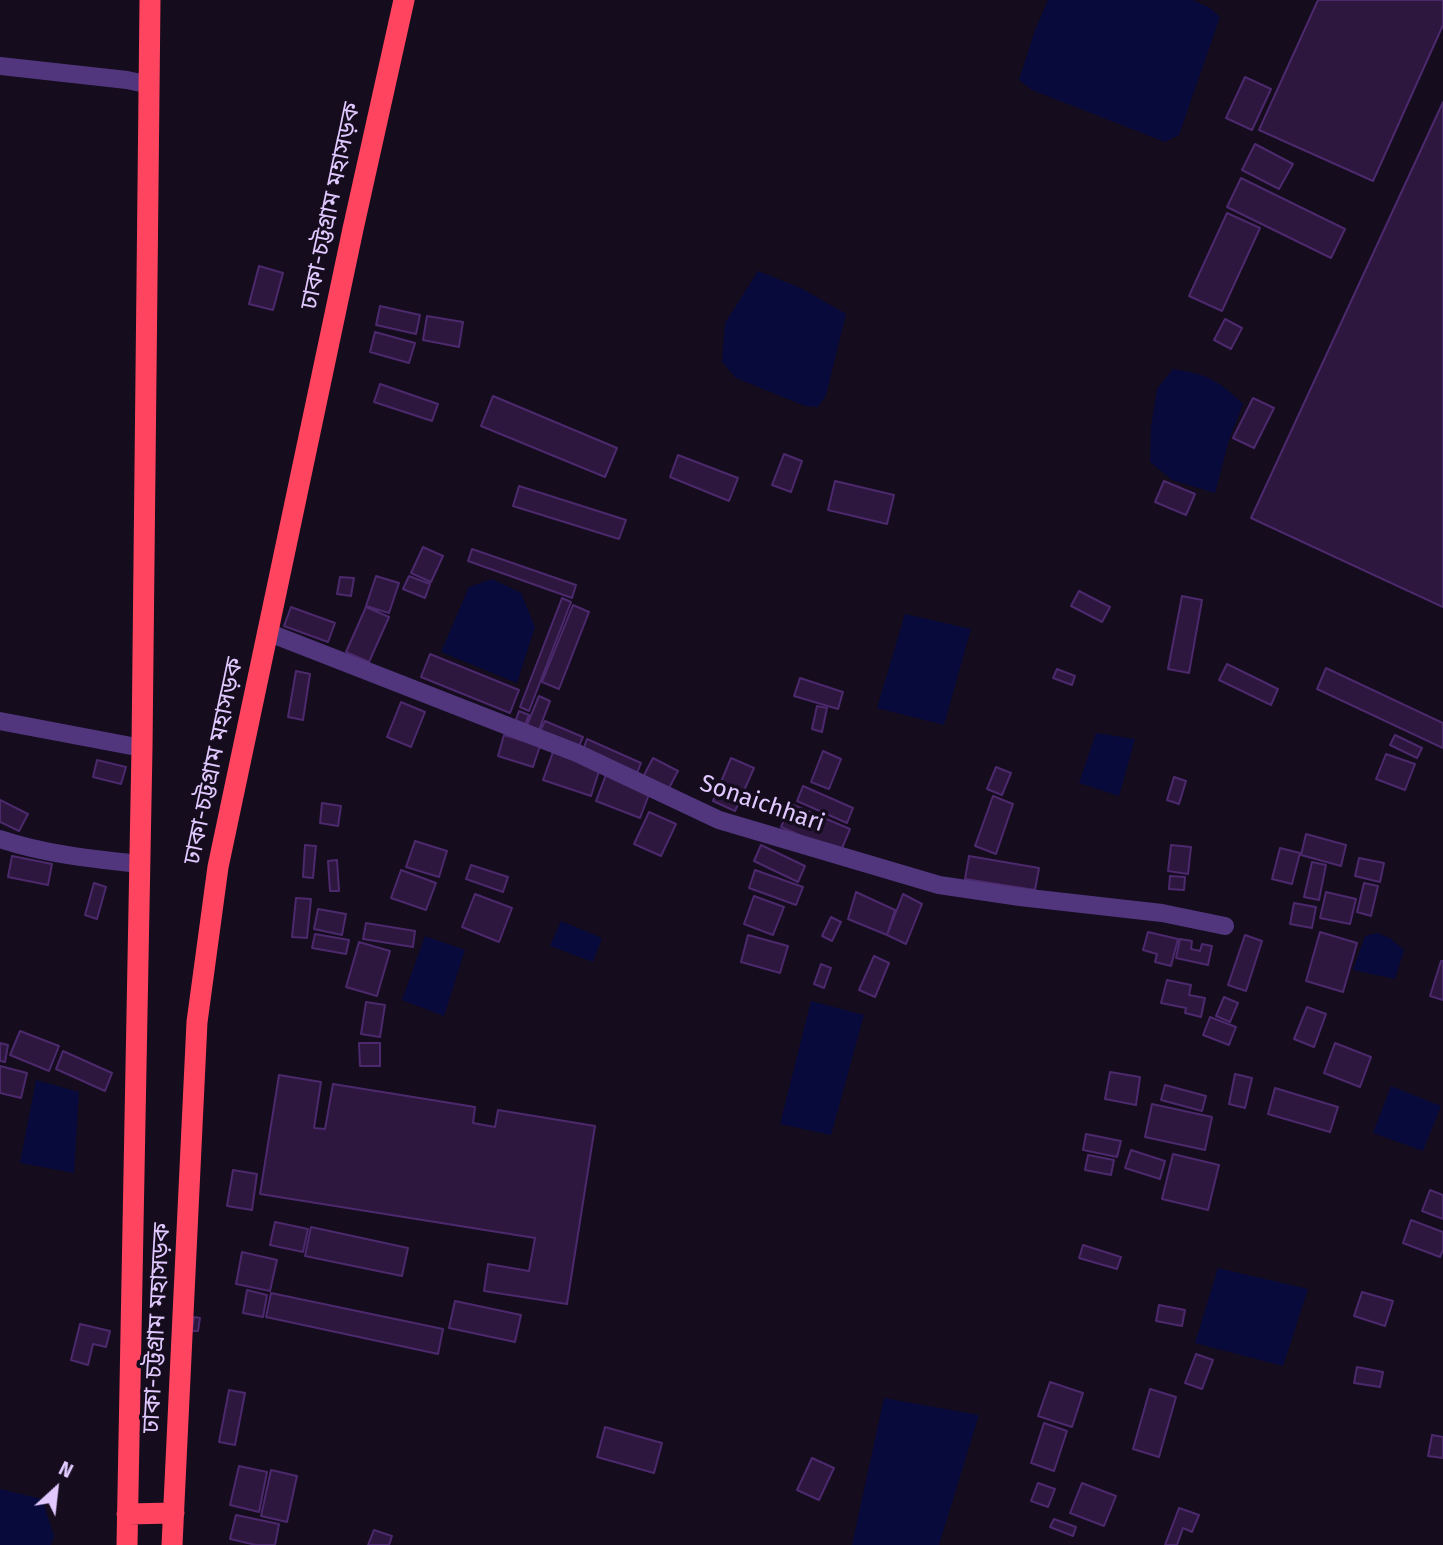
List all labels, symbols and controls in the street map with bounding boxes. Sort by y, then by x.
street label: ঢাকা-চট্টগ্রাম মহাসড়ক [295,100,367,312]
street label: ঢাকা-চট্টগ্রাম মহাসড়ক [178,655,250,867]
street label: Sonaichhari [696,769,828,839]
street label: ঢাকা-চট্টগ্রাম মহাসড়ক [137,1222,177,1434]
north arrow [21,1454,91,1524]
text: N [55,1457,77,1483]

